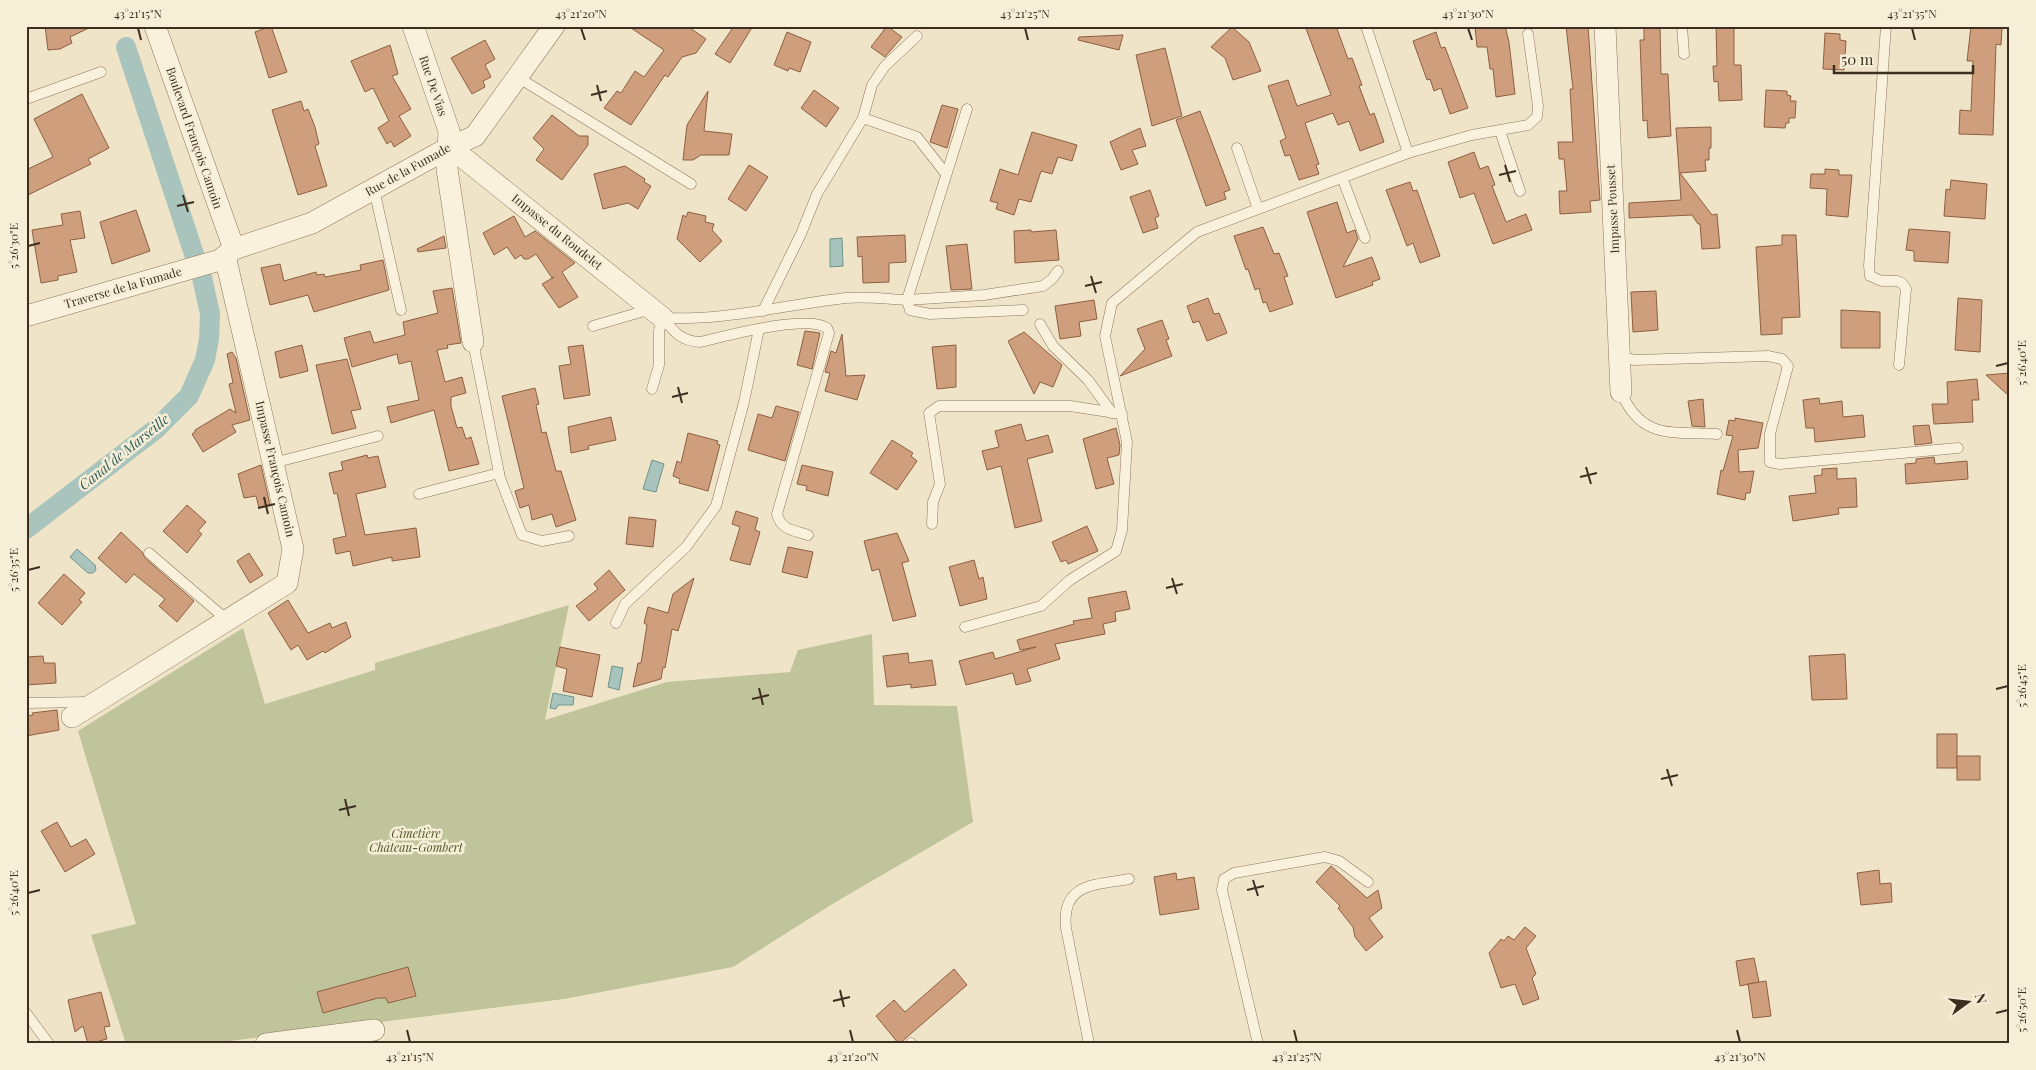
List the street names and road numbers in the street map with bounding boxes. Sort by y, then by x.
street label: Rue De Vias [416,53,452,118]
street label: Boulevard François Camoin [163,65,227,211]
street label: Rue de la Fumade [362,139,453,199]
street label: Impasse Pousset [1602,163,1622,254]
street label: Impasse du Roudelet [509,190,607,273]
street label: Traverse de la Fumade [62,263,183,312]
street label: Impasse François Camoin [253,399,299,538]

